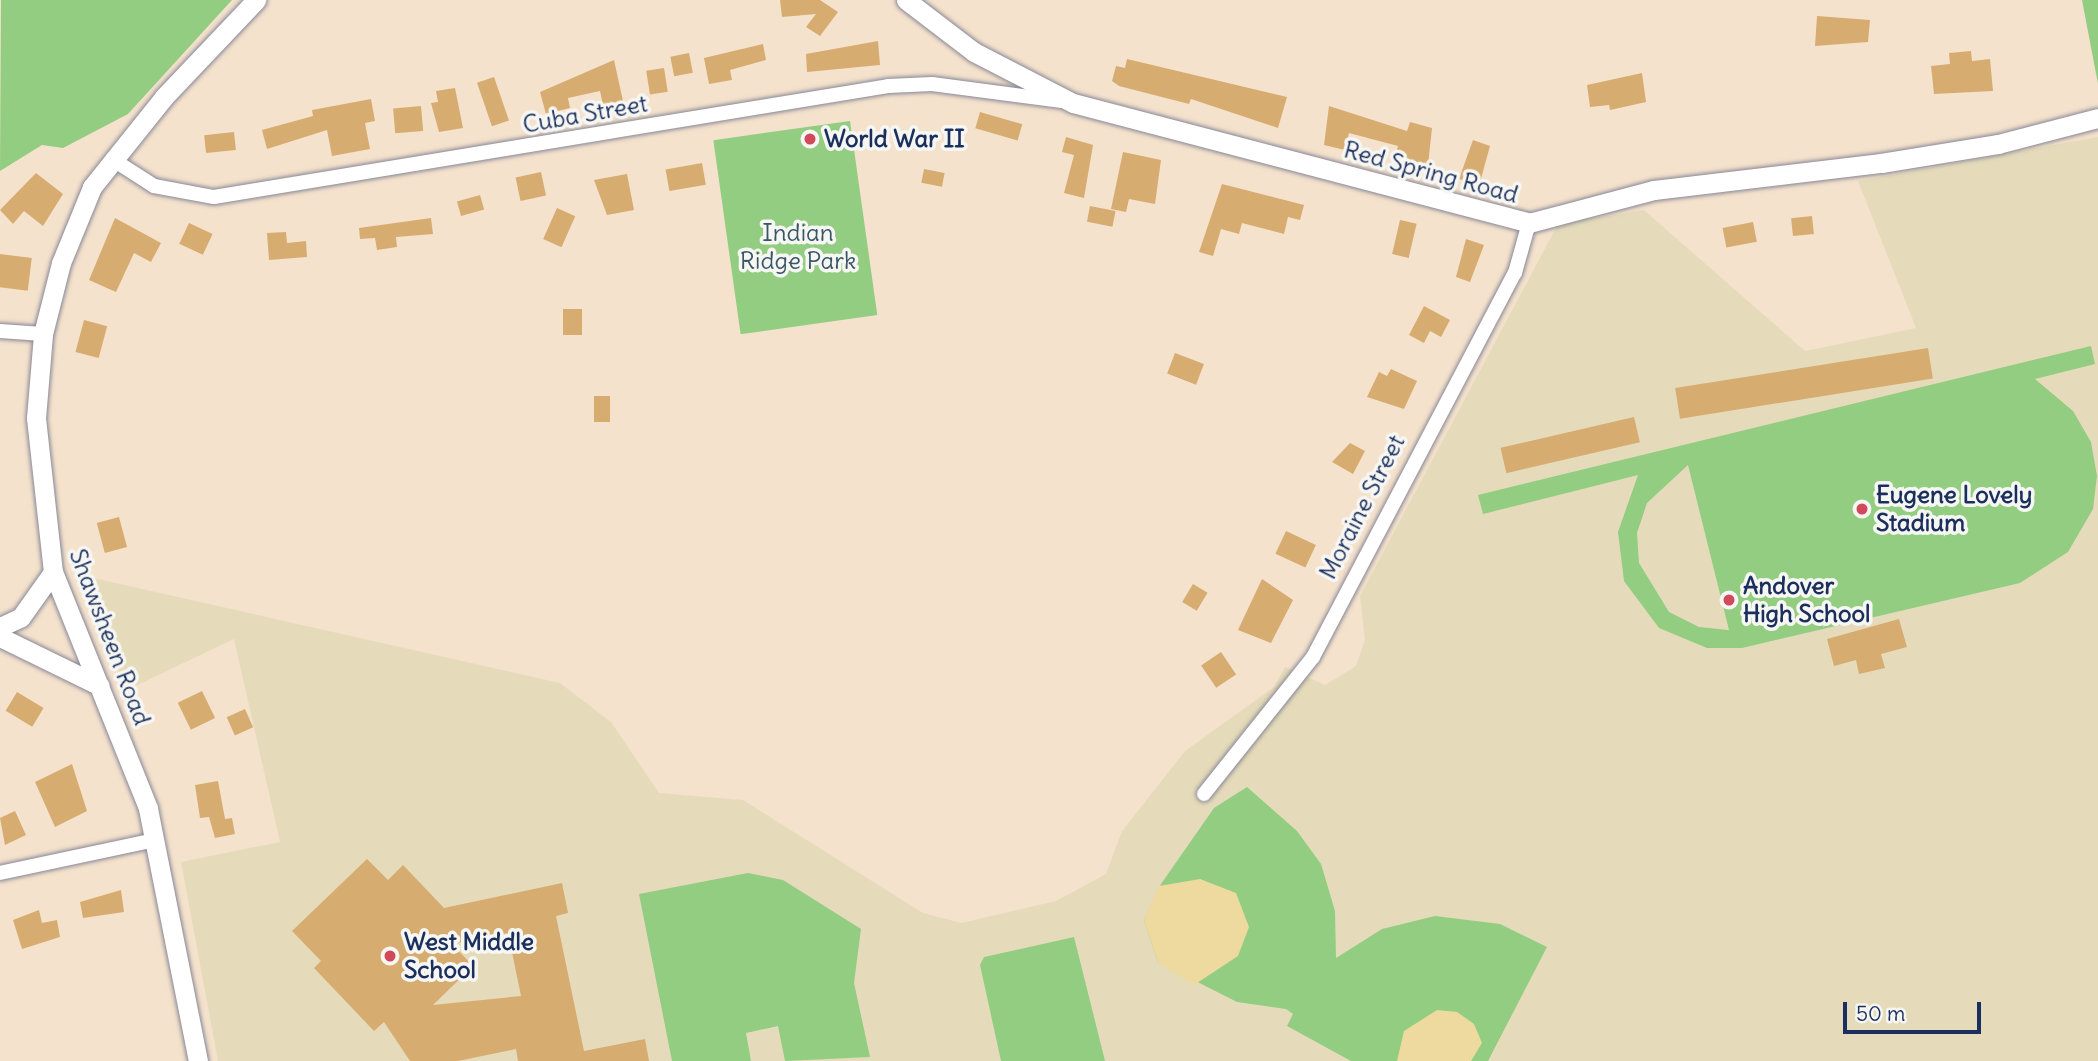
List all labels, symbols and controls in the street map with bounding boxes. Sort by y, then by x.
street label: Cuba Street [520,89,650,139]
place label: World War II [824,125,965,153]
marker: World War II [802,131,818,147]
street label: Red Spring Road [1341,135,1521,209]
park label: Indian Ridge Park [740,219,856,275]
street label: Moraine Street [1313,430,1411,584]
place label: Eugene Lovely Stadium [1876,481,2032,537]
marker: Eugene Lovely Stadium [1854,501,1870,517]
street label: Shawsheen Road [63,545,157,729]
place label: Andover High School [1743,572,1870,628]
marker: Andover High School [1721,592,1737,608]
place label: West Middle School [404,928,534,984]
marker: West Middle School [382,948,398,964]
scale bar [1846,988,1984,1032]
text: 50 m [1856,1000,1905,1027]

